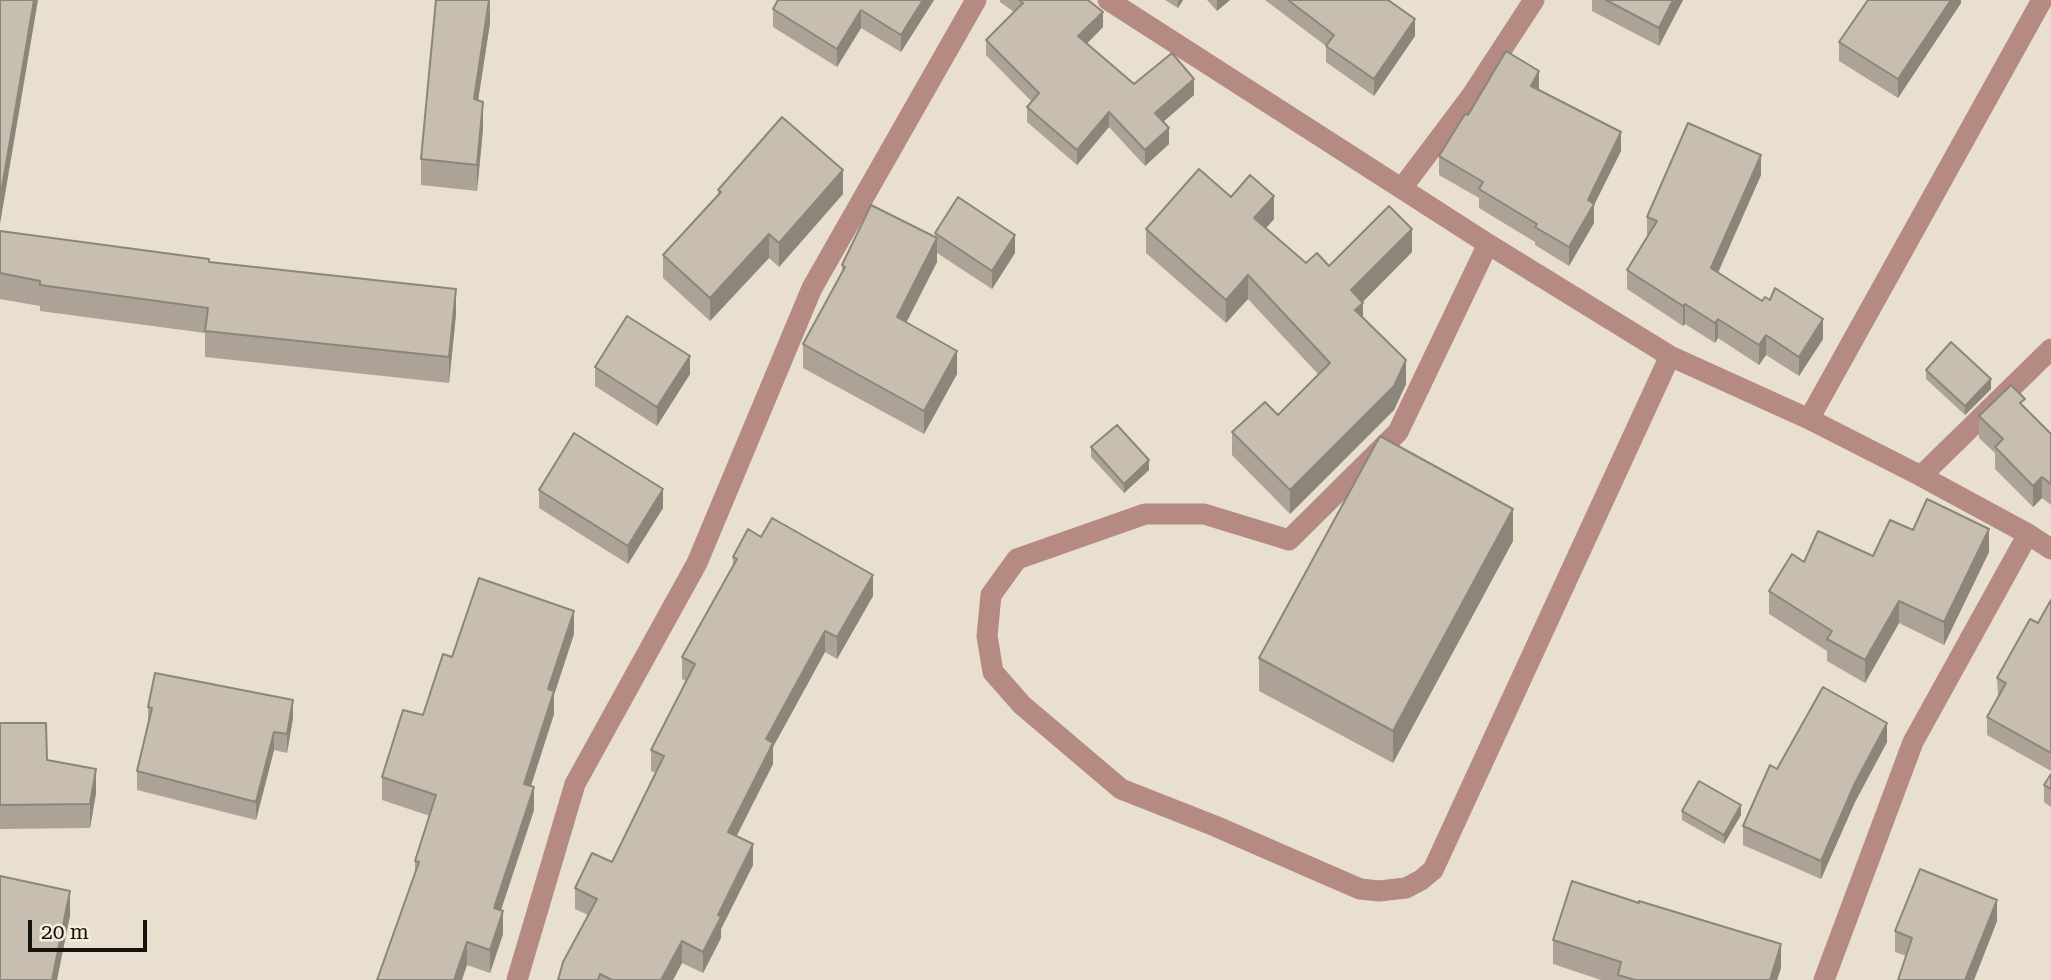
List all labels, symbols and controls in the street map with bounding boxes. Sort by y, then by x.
scale bar [32,906,150,950]
text: 20 m [41,920,89,944]

